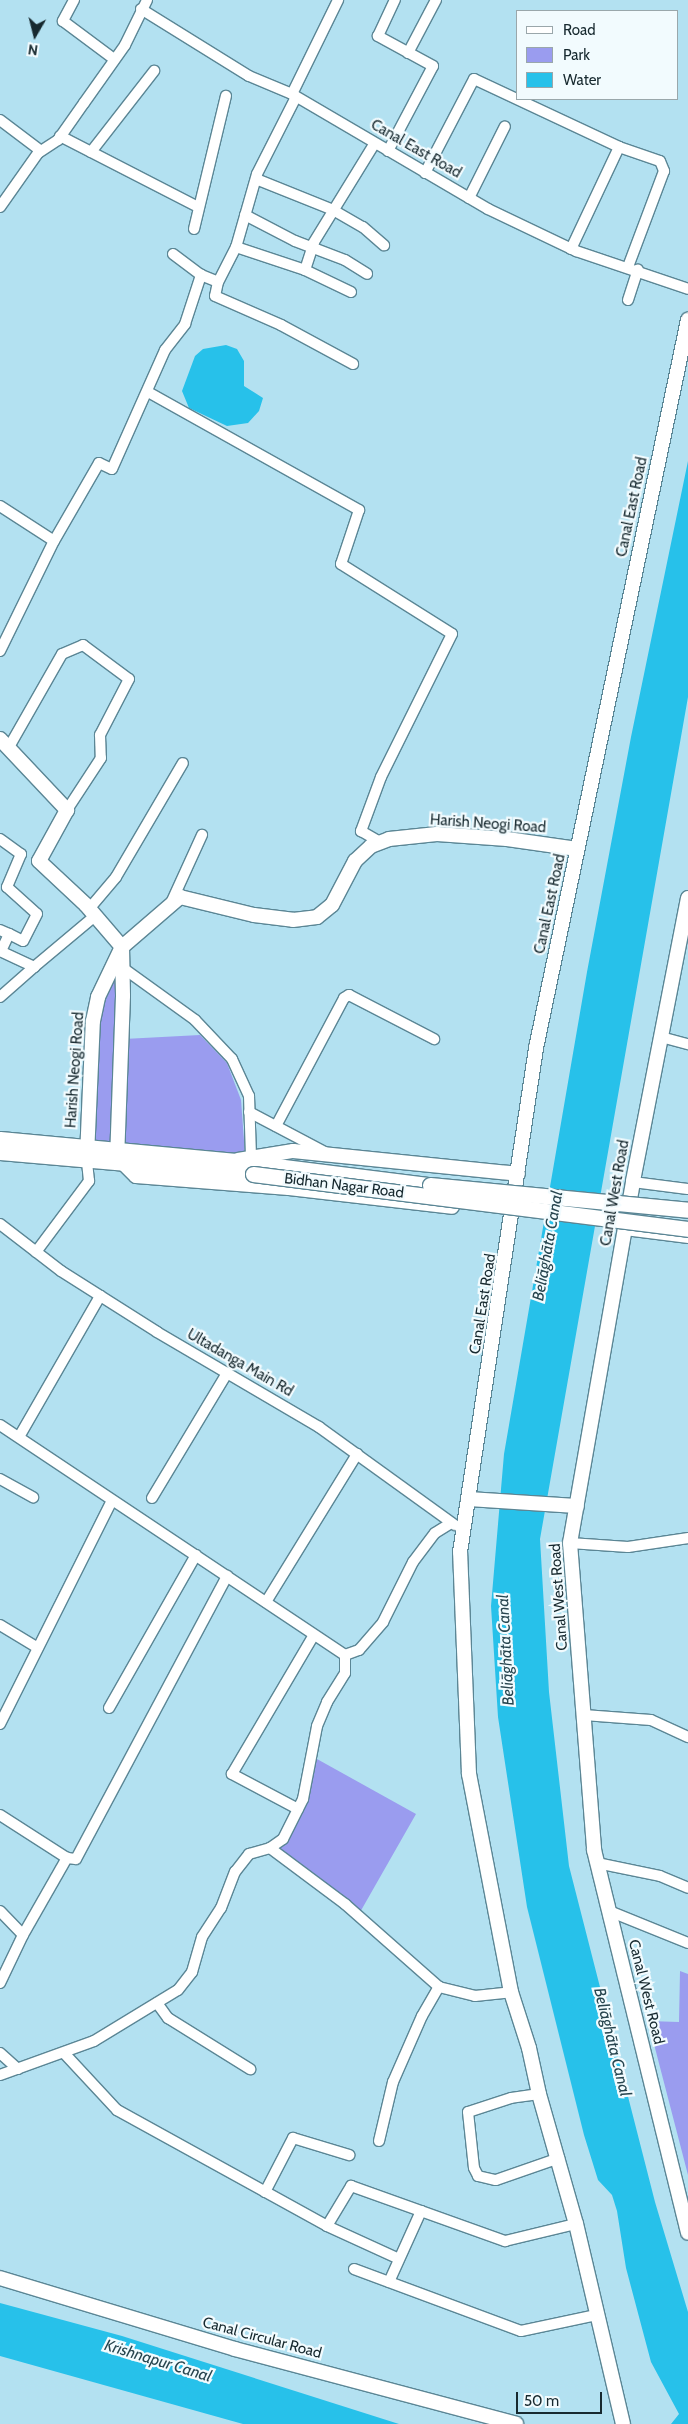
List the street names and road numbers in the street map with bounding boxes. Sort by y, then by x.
street label: Canal East Road [367,116,465,182]
street label: Canal East Road [613,455,651,559]
street label: Harish Neogi Road [429,811,547,837]
street label: Canal East Road [531,852,569,956]
street label: Harish Neogi Road [62,1011,88,1129]
street label: Canal West Road [597,1139,633,1247]
street label: Bidhan Nagar Road [283,1170,405,1202]
street label: Canal East Road [466,1252,500,1356]
street label: Ultadanga Main Rd [184,1325,296,1401]
street label: Canal West Road [546,1543,572,1651]
street label: Canal West Road [624,1938,668,2046]
street label: Canal Circular Road [201,2313,323,2363]

